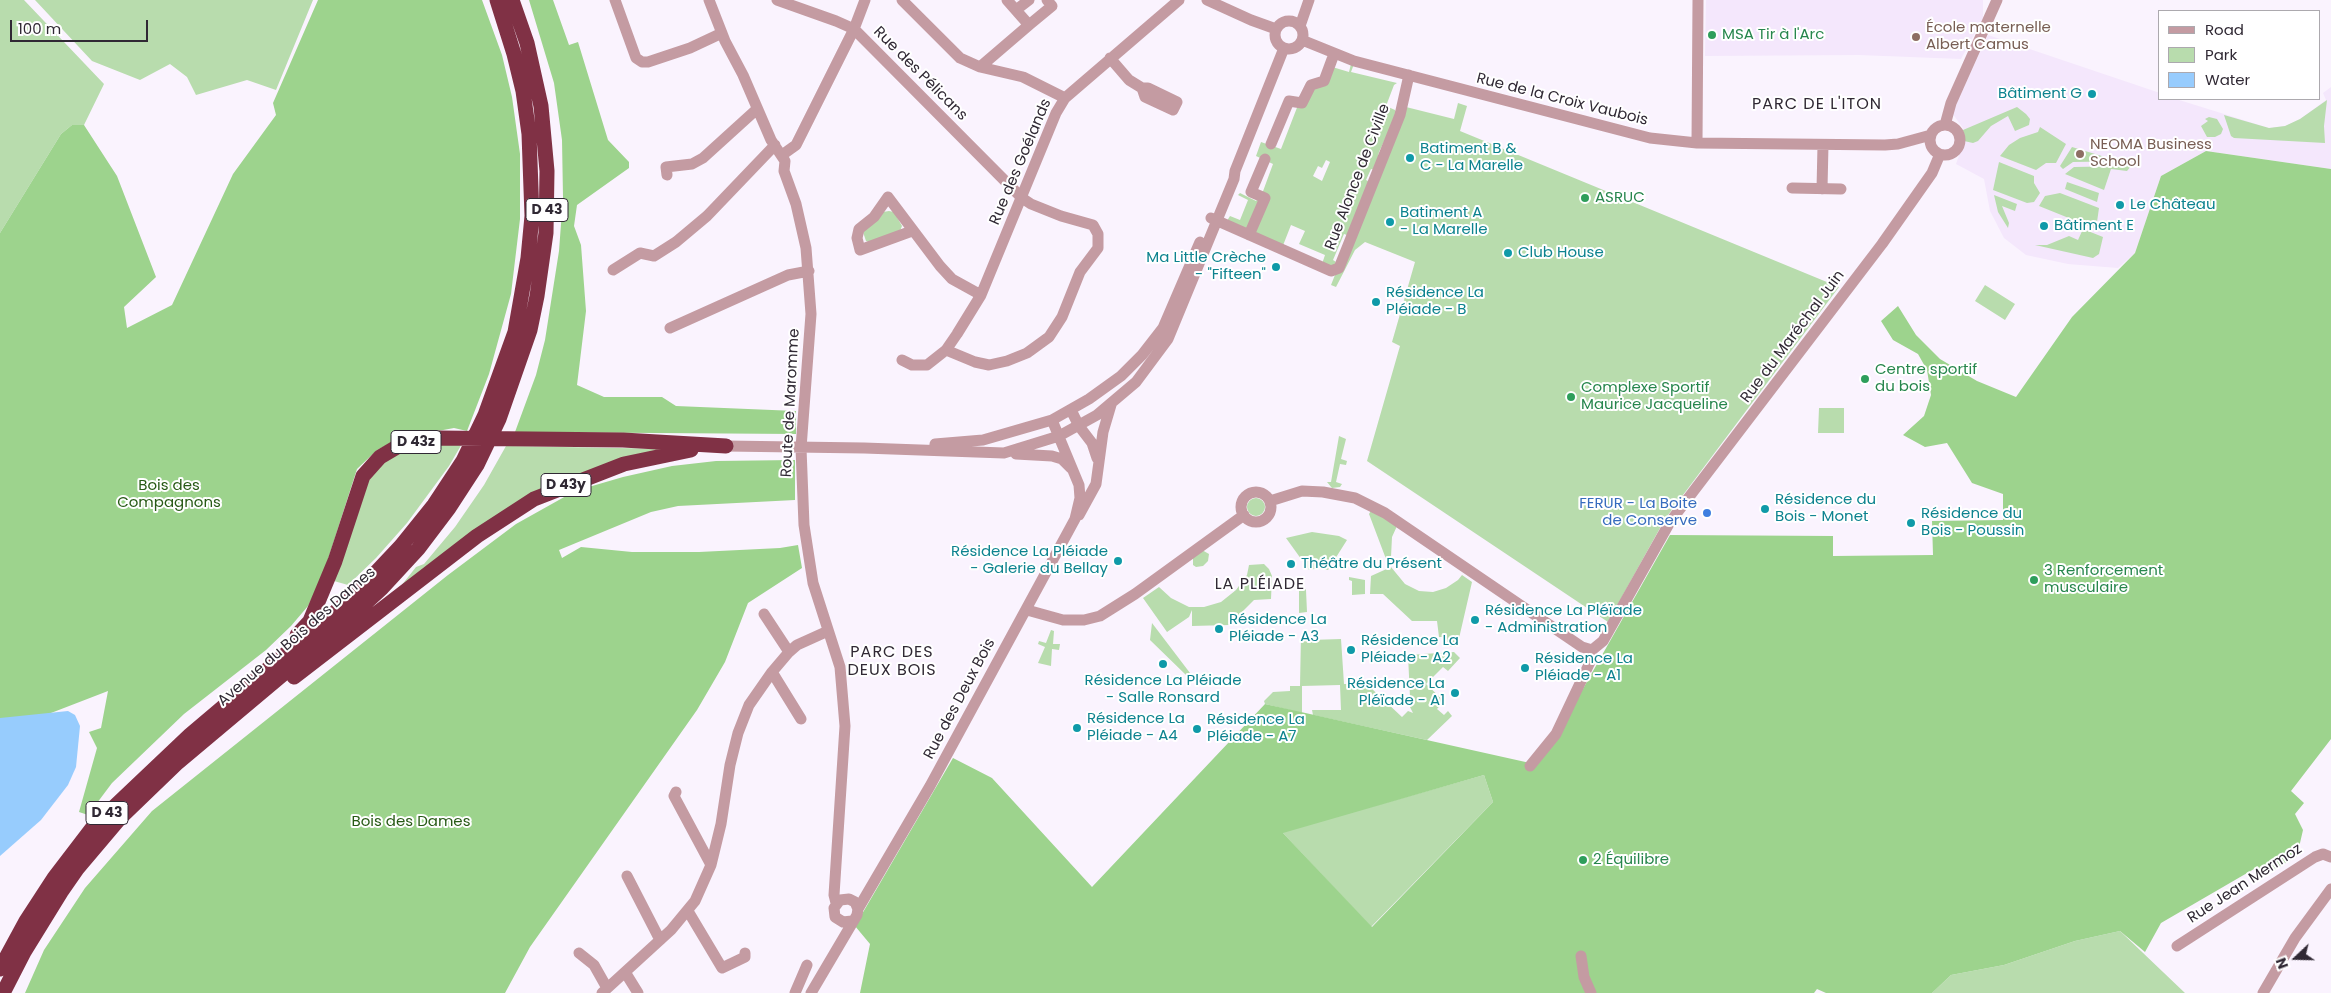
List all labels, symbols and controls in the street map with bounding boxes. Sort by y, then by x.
scale bar [12,10,150,42]
legend [2158,10,2321,100]
text: 100 m [18,18,61,39]
place label: École maternelle Albert Camus [1926,19,2051,54]
text: Road [2205,19,2244,40]
street label: Rue des Pélicans [869,23,971,125]
place label: MSA Tir à l'Arc [1722,26,1824,44]
marker: MSA Tir à l'Arc [1706,29,1718,41]
marker: École maternelle Albert Camus [1910,31,1922,43]
text: Park [2205,44,2237,65]
text: Water [2205,69,2250,90]
street label: Rue de la Croix Vaubois [1474,70,1650,130]
place label: Bâtiment G [1998,85,2082,103]
marker: Bâtiment G [2086,88,2098,100]
district label: PARC DE L'ITON [1750,95,1884,115]
street label: Rue des Goélands [986,96,1056,228]
street label: Rue Alonce de Civille [1322,101,1394,253]
place label: NEOMA Business School [2090,136,2212,171]
place label: Batiment B & C - La Marelle [1420,140,1523,175]
marker: NEOMA Business School [2074,148,2086,160]
marker: Batiment B & C - La Marelle [1404,152,1416,164]
place label: ASRUC [1595,189,1645,207]
marker: ASRUC [1579,192,1591,204]
place label: Le Château [2130,196,2216,214]
road number: D 43 [526,198,568,222]
marker: Le Château [2114,199,2126,211]
place label: Batiment A - La Marelle [1400,204,1488,239]
marker: Batiment A - La Marelle [1384,216,1396,228]
place label: Bâtiment E [2054,217,2134,235]
marker: Bâtiment E [2038,220,2050,232]
place label: Club House [1518,244,1604,262]
marker: Club House [1502,247,1514,259]
place label: Ma Little Crèche - "Fifteen" [1146,249,1266,284]
marker: Ma Little Crèche - "Fifteen" [1270,261,1282,273]
street label: Rue du Maréchal Juin [1737,267,1849,407]
place label: Résidence La Pléiade - B [1386,284,1484,319]
marker: Résidence La Pléiade - B [1370,296,1382,308]
street label: Route de Maromme [778,328,804,478]
place label: Centre sportif du bois [1875,361,1977,396]
marker: Centre sportif du bois [1859,373,1871,385]
place label: Complexe Sportif Maurice Jacqueline [1581,379,1728,414]
marker: Complexe Sportif Maurice Jacqueline [1565,391,1577,403]
road number: D 43z [391,431,441,454]
road number: D 43y [541,474,591,496]
park label: Bois des Compagnons [117,477,221,512]
place label: Résidence du Bois - Monet [1775,491,1876,526]
place label: FERUR - La Boite de Conserve [1579,495,1697,530]
marker: Résidence du Bois - Monet [1759,503,1771,515]
place label: Résidence du Bois - Poussin [1921,505,2024,540]
marker: FERUR - La Boite de Conserve [1701,507,1713,519]
marker: Résidence du Bois - Poussin [1905,517,1917,529]
place label: Résidence La Pléiade - Galerie du Bellay [951,543,1108,578]
marker: Résidence La Pléiade - Galerie du Bellay [1112,555,1124,567]
place label: Théâtre du Présent [1301,555,1442,573]
marker: Théâtre du Présent [1285,558,1297,570]
place label: 3 Renforcement musculaire [2044,562,2163,597]
street label: Avenue du Bois des Dames [214,564,380,710]
marker: 3 Renforcement musculaire [2028,574,2040,586]
district label: LA PLÉIADE [1213,575,1307,595]
place label: Résidence La Pléïade - Administration [1485,602,1642,637]
place label: Résidence La Pléiade - A3 [1229,611,1327,646]
marker: Résidence La Pléïade - Administration [1469,614,1481,626]
marker: Résidence La Pléiade - A3 [1213,623,1225,635]
place label: Résidence La Pléiade - A2 [1361,632,1459,667]
street label: Rue des Deux Bois [921,635,999,763]
district label: PARC DES DEUX BOIS [846,643,938,681]
marker: Résidence La Pléiade - A2 [1345,644,1357,656]
place label: Résidence La Pléiade - A1 [1535,650,1633,685]
marker: Résidence La Pléiade - Salle Ronsard [1157,658,1169,670]
marker: Résidence La Pléiade - A1 [1519,662,1531,674]
place label: Résidence La Pléiade - Salle Ronsard [1085,672,1241,707]
place label: Résidence La Pléïade - A1 [1347,675,1445,710]
marker: Résidence La Pléïade - A1 [1449,687,1461,699]
place label: Résidence La Pléiade - A4 [1087,710,1185,745]
place label: Résidence La Pléiade - A7 [1207,711,1305,746]
marker: Résidence La Pléiade - A4 [1071,722,1083,734]
marker: Résidence La Pléiade - A7 [1191,723,1203,735]
road number: D 43 [86,801,128,824]
park label: Bois des Dames [352,813,470,831]
street label: Rue Jean Mermoz [2184,840,2306,928]
place label: 2 Équilibre [1593,851,1669,869]
marker: 2 Équilibre [1577,854,1589,866]
north arrow [2271,933,2321,983]
text: N [2271,955,2293,972]

